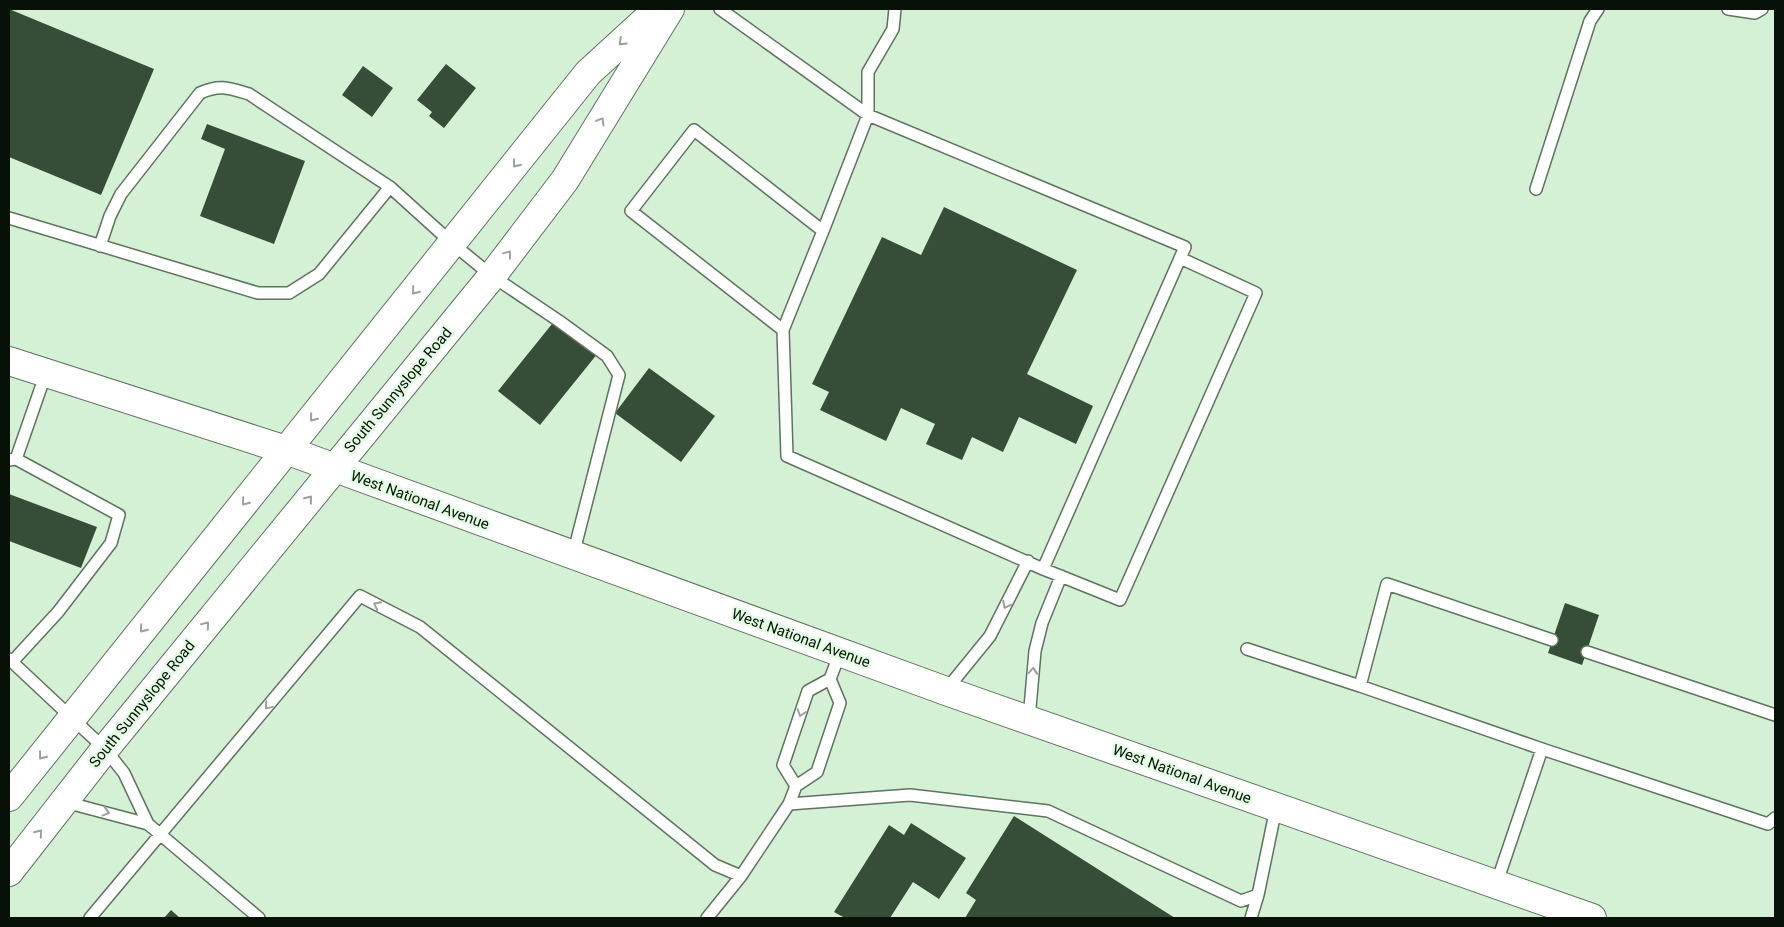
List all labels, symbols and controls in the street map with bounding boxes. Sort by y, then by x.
one-way arrow [619,36,628,45]
one-way arrow [595,117,605,126]
one-way arrow [513,159,522,168]
one-way arrow [503,251,511,260]
one-way arrow [412,285,420,294]
street label: South Sunnyslope Road [340,324,456,456]
one-way arrow [310,412,318,421]
street label: West National Avenue [348,467,492,533]
one-way arrow [303,495,312,504]
one-way arrow [242,496,251,506]
one-way arrow [1002,599,1012,608]
one-way arrow [373,601,382,611]
street label: West National Avenue [729,605,873,671]
one-way arrow [200,621,209,630]
one-way arrow [141,623,149,632]
street label: South Sunnyslope Road [85,637,199,771]
one-way arrow [1028,666,1039,674]
one-way arrow [264,701,273,710]
one-way arrow [796,709,806,717]
street label: West National Avenue [1110,741,1254,807]
one-way arrow [39,750,47,759]
one-way arrow [101,806,110,817]
one-way arrow [33,830,41,839]

